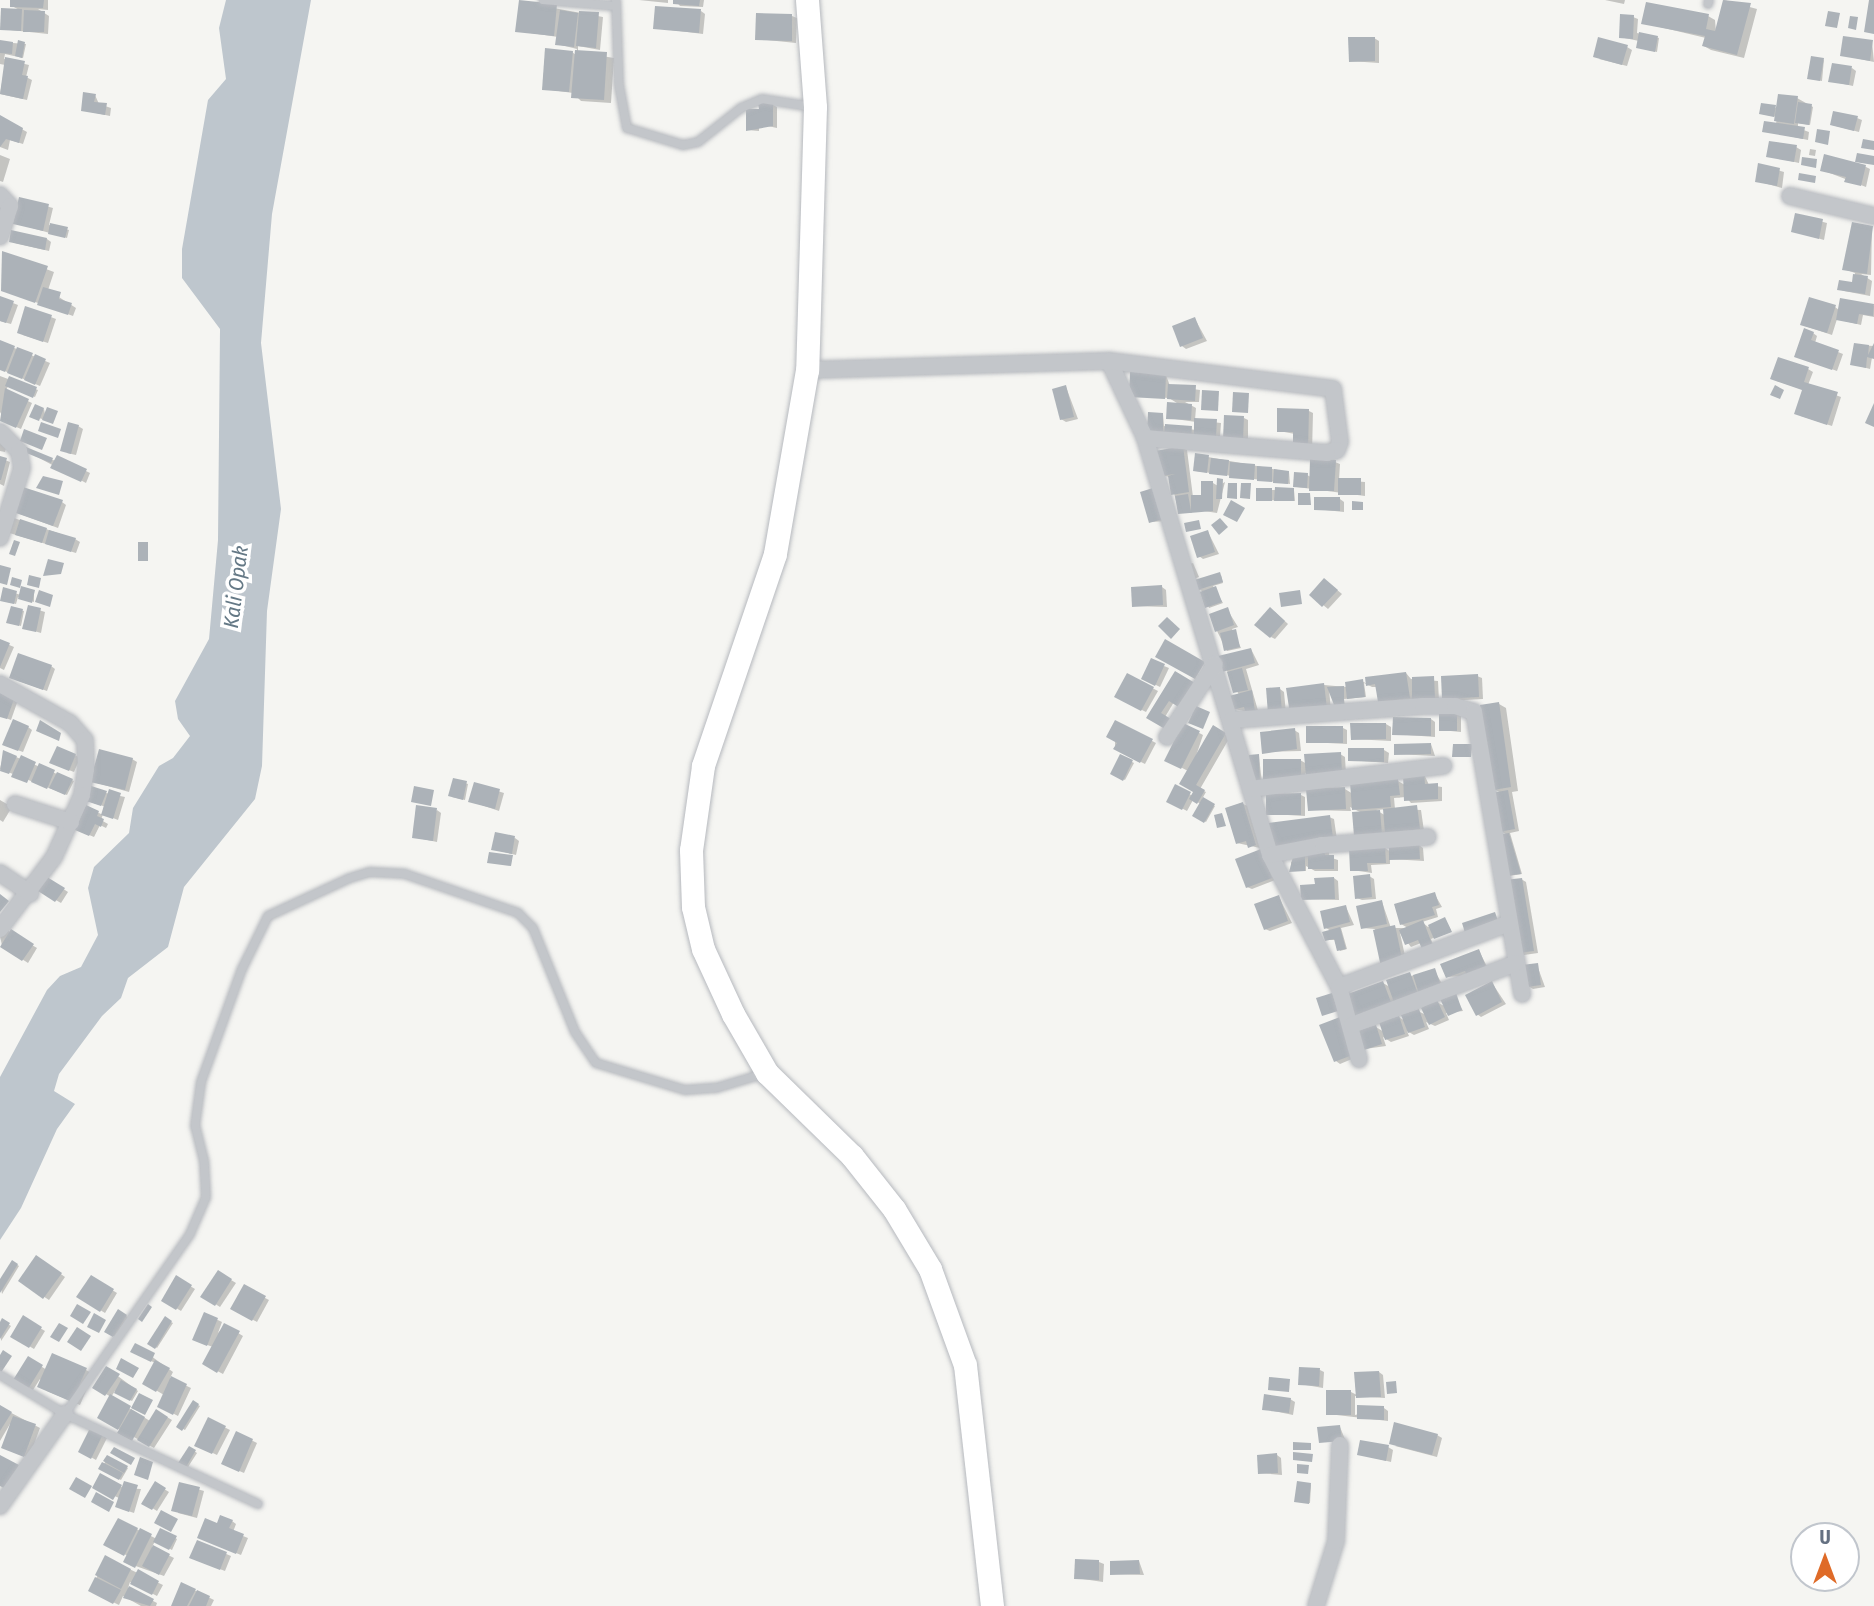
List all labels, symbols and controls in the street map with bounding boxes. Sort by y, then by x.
water label: Kali Opak [218,544,254,630]
north arrow [1790,1522,1860,1592]
text: U [1819,1526,1831,1549]

